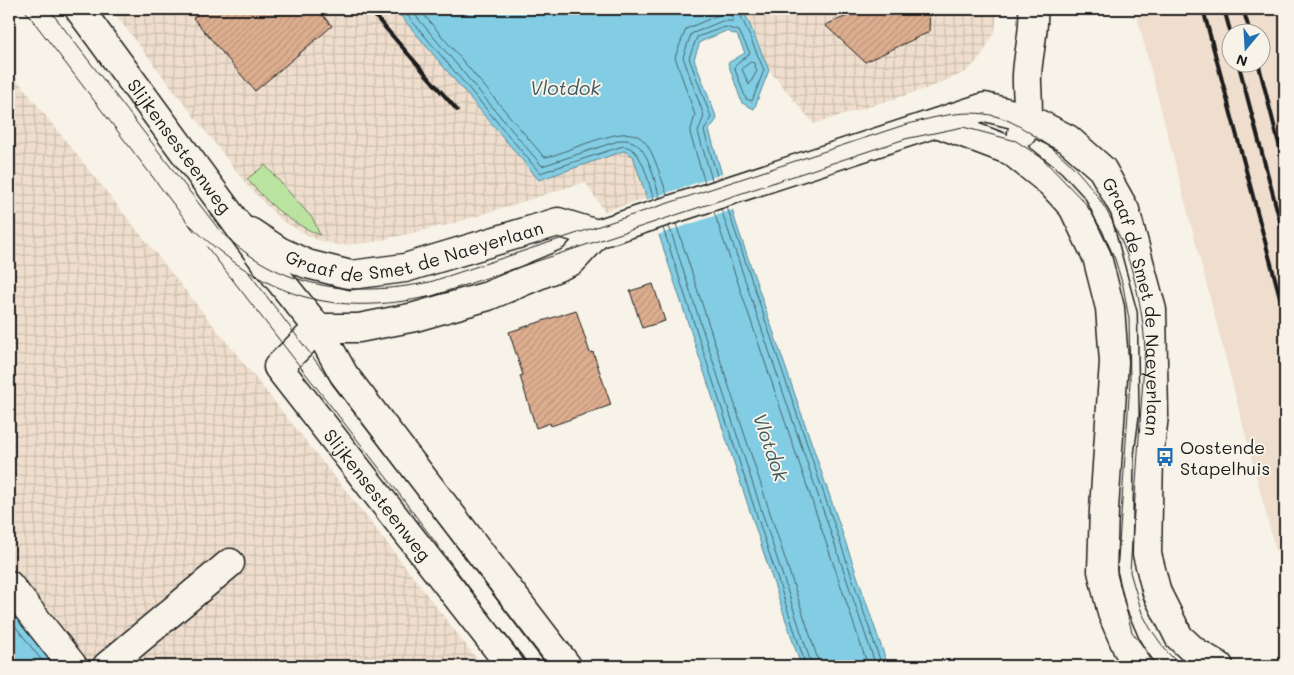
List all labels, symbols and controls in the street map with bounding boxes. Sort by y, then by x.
north arrow [1222,22,1272,72]
text: N [1234,50,1250,72]
street label: Slijkensesteenweg [122,74,237,218]
water label: Vlotdok [530,75,601,100]
street label: Graaf de Smet de Naeyerlaan [1097,173,1166,438]
street label: Graaf de Smet de Naeyerlaan [282,215,546,287]
water label: Vlotdok [748,410,795,485]
street label: Slijkensesteenweg [319,424,437,566]
place label: Oostende Stapelhuis [1180,435,1270,480]
bus stop icon: Oostende Stapelhuis [1154,446,1176,468]

